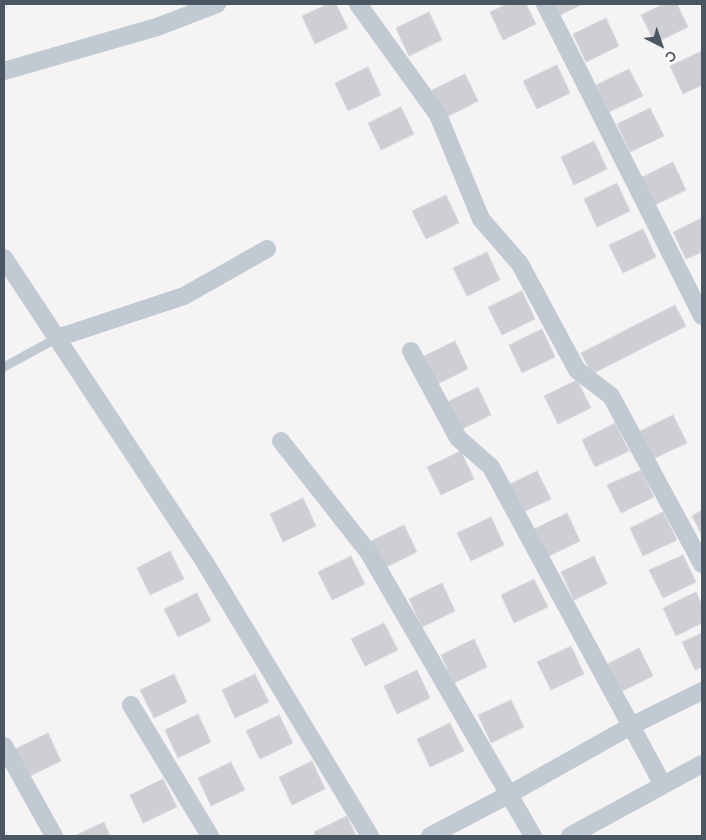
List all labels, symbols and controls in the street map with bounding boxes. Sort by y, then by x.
north arrow [636,20,686,70]
text: С [662,47,680,66]

